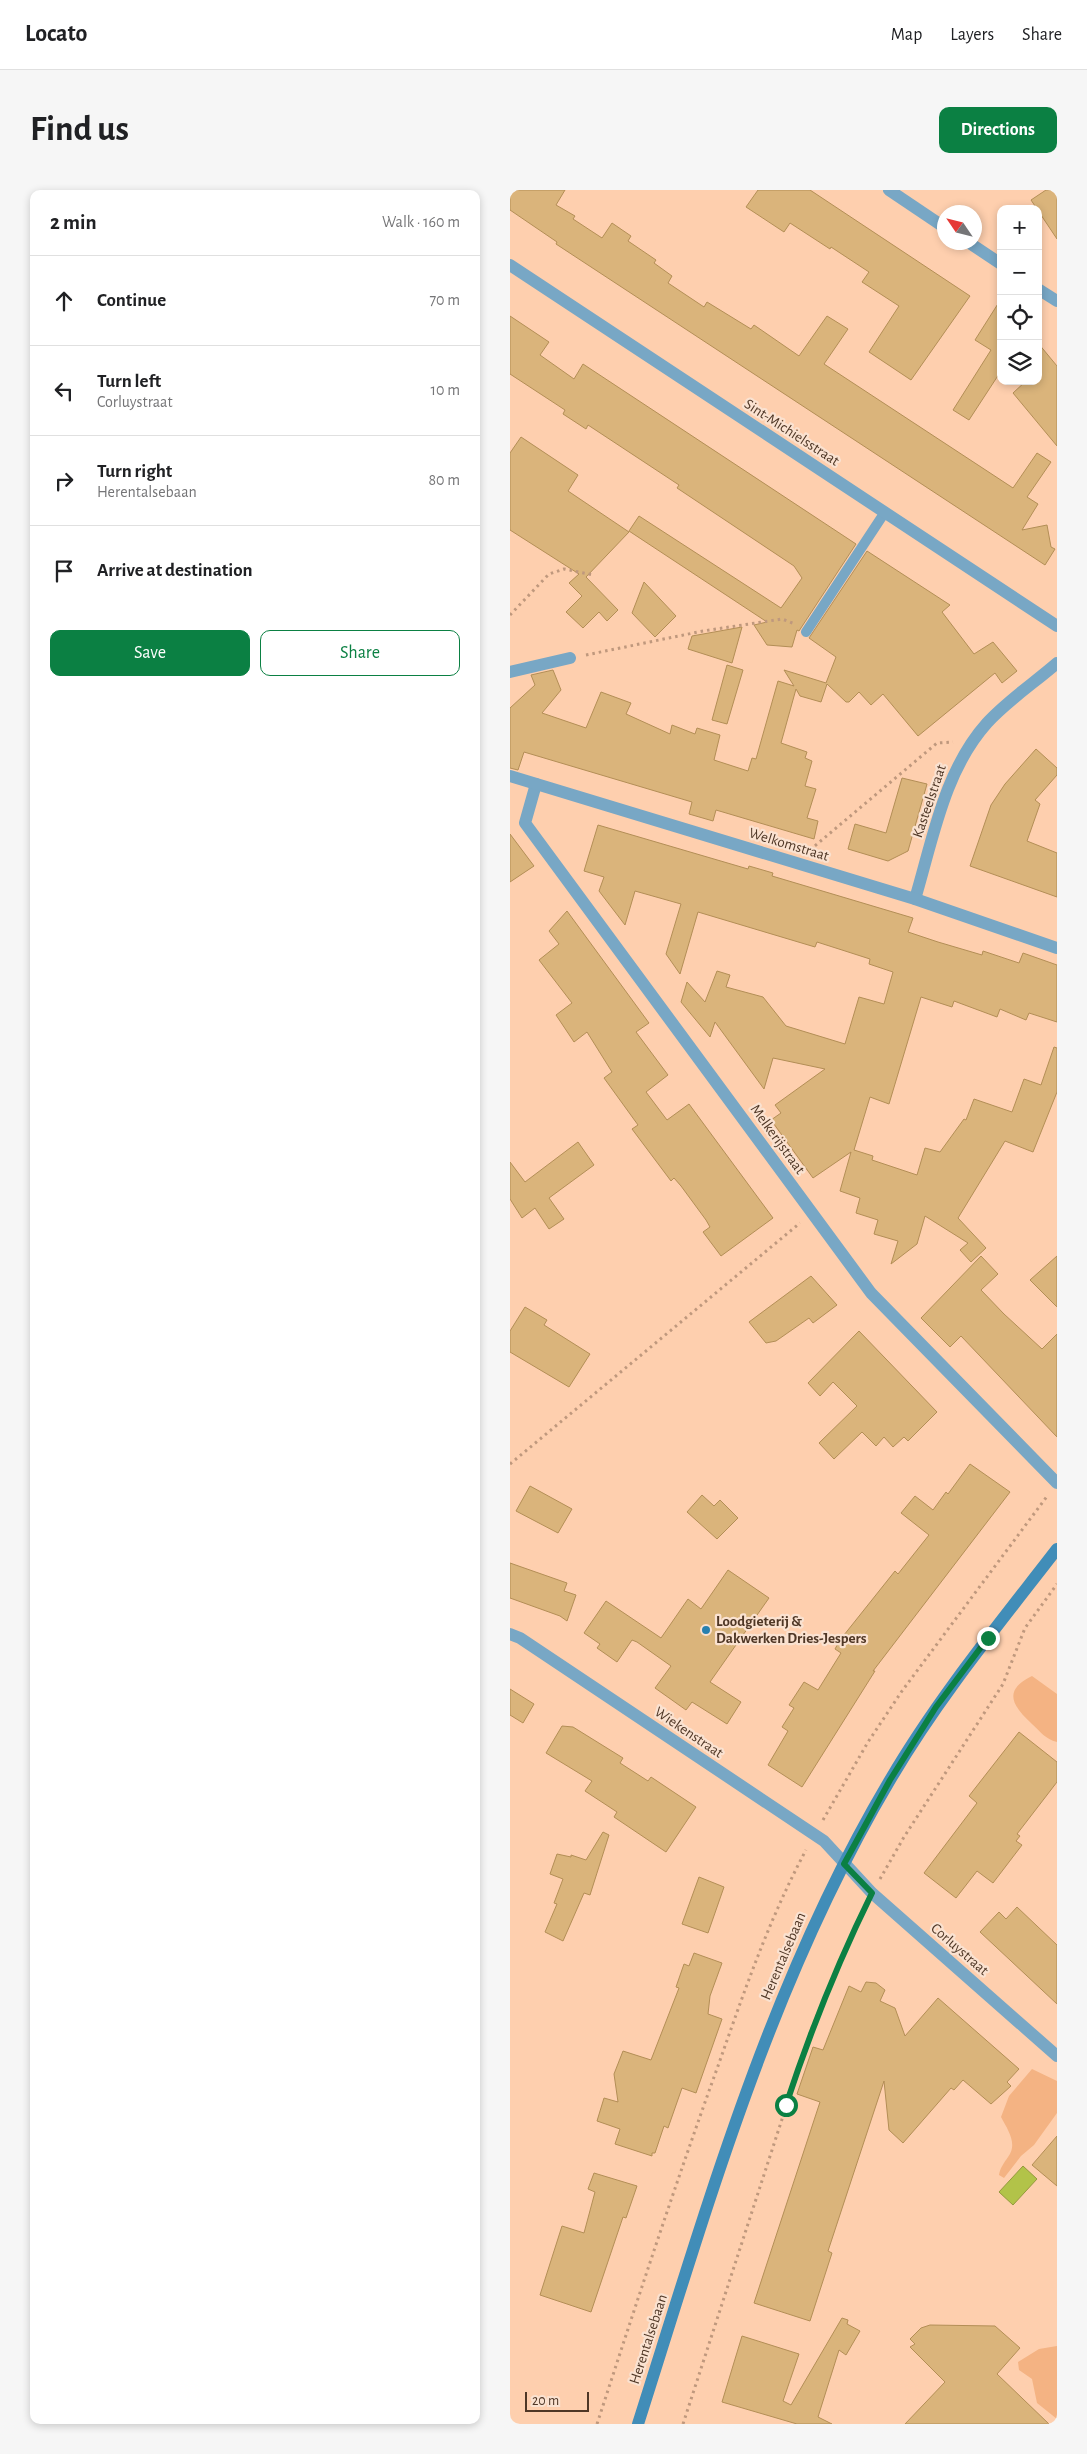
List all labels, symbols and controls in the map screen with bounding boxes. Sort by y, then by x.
text: Locato [25,22,87,46]
text: Map [891,26,922,44]
text: Layers [950,26,994,44]
text: Share [1022,26,1062,44]
button: Directions [939,107,1057,153]
text: Find us [30,112,129,147]
north arrow [937,205,982,250]
map controls [997,205,1042,385]
button: + [997,205,1042,250]
text: 2 min [50,212,97,233]
text: Walk · 160 m [382,214,460,230]
button: − [997,250,1042,295]
icon: ahead [50,287,78,315]
text: Continue [97,291,166,310]
text: 70 m [429,292,460,308]
button: locate [997,295,1042,340]
button: layers [997,340,1042,385]
text: Turn left [97,372,161,391]
icon: left [50,377,78,405]
text: 10 m [431,382,460,398]
text: Corluystraat [97,394,173,410]
street label: Sint-Michielsstraat [742,396,842,469]
text: Turn right [97,462,172,481]
icon: right [50,467,78,495]
text: 80 m [429,472,460,488]
text: Herentalsebaan [97,484,197,500]
icon: arrive [50,557,78,585]
text: Arrive at destination [97,561,253,580]
button: Save [50,630,250,676]
button: Share [260,630,460,676]
street label: Kasteelstraat [910,762,949,840]
street label: Welkomstraat [747,825,831,864]
street label: Melkerijstraat [747,1102,808,1177]
place label: Loodgieterij & Dakwerken Dries-Jespers [716,1614,867,1646]
marker: Loodgieterij & Dakwerken Dries-Jespers [700,1624,712,1636]
route end [977,1627,1000,1650]
street label: Wiekenstraat [652,1704,726,1761]
street label: Herentalsebaan [758,1910,809,2002]
street label: Corluystraat [928,1920,991,1978]
route start [775,2094,798,2117]
street label: Herentalsebaan [627,2292,670,2386]
scale bar [525,2389,589,2412]
text: 20 m [532,2394,559,2408]

